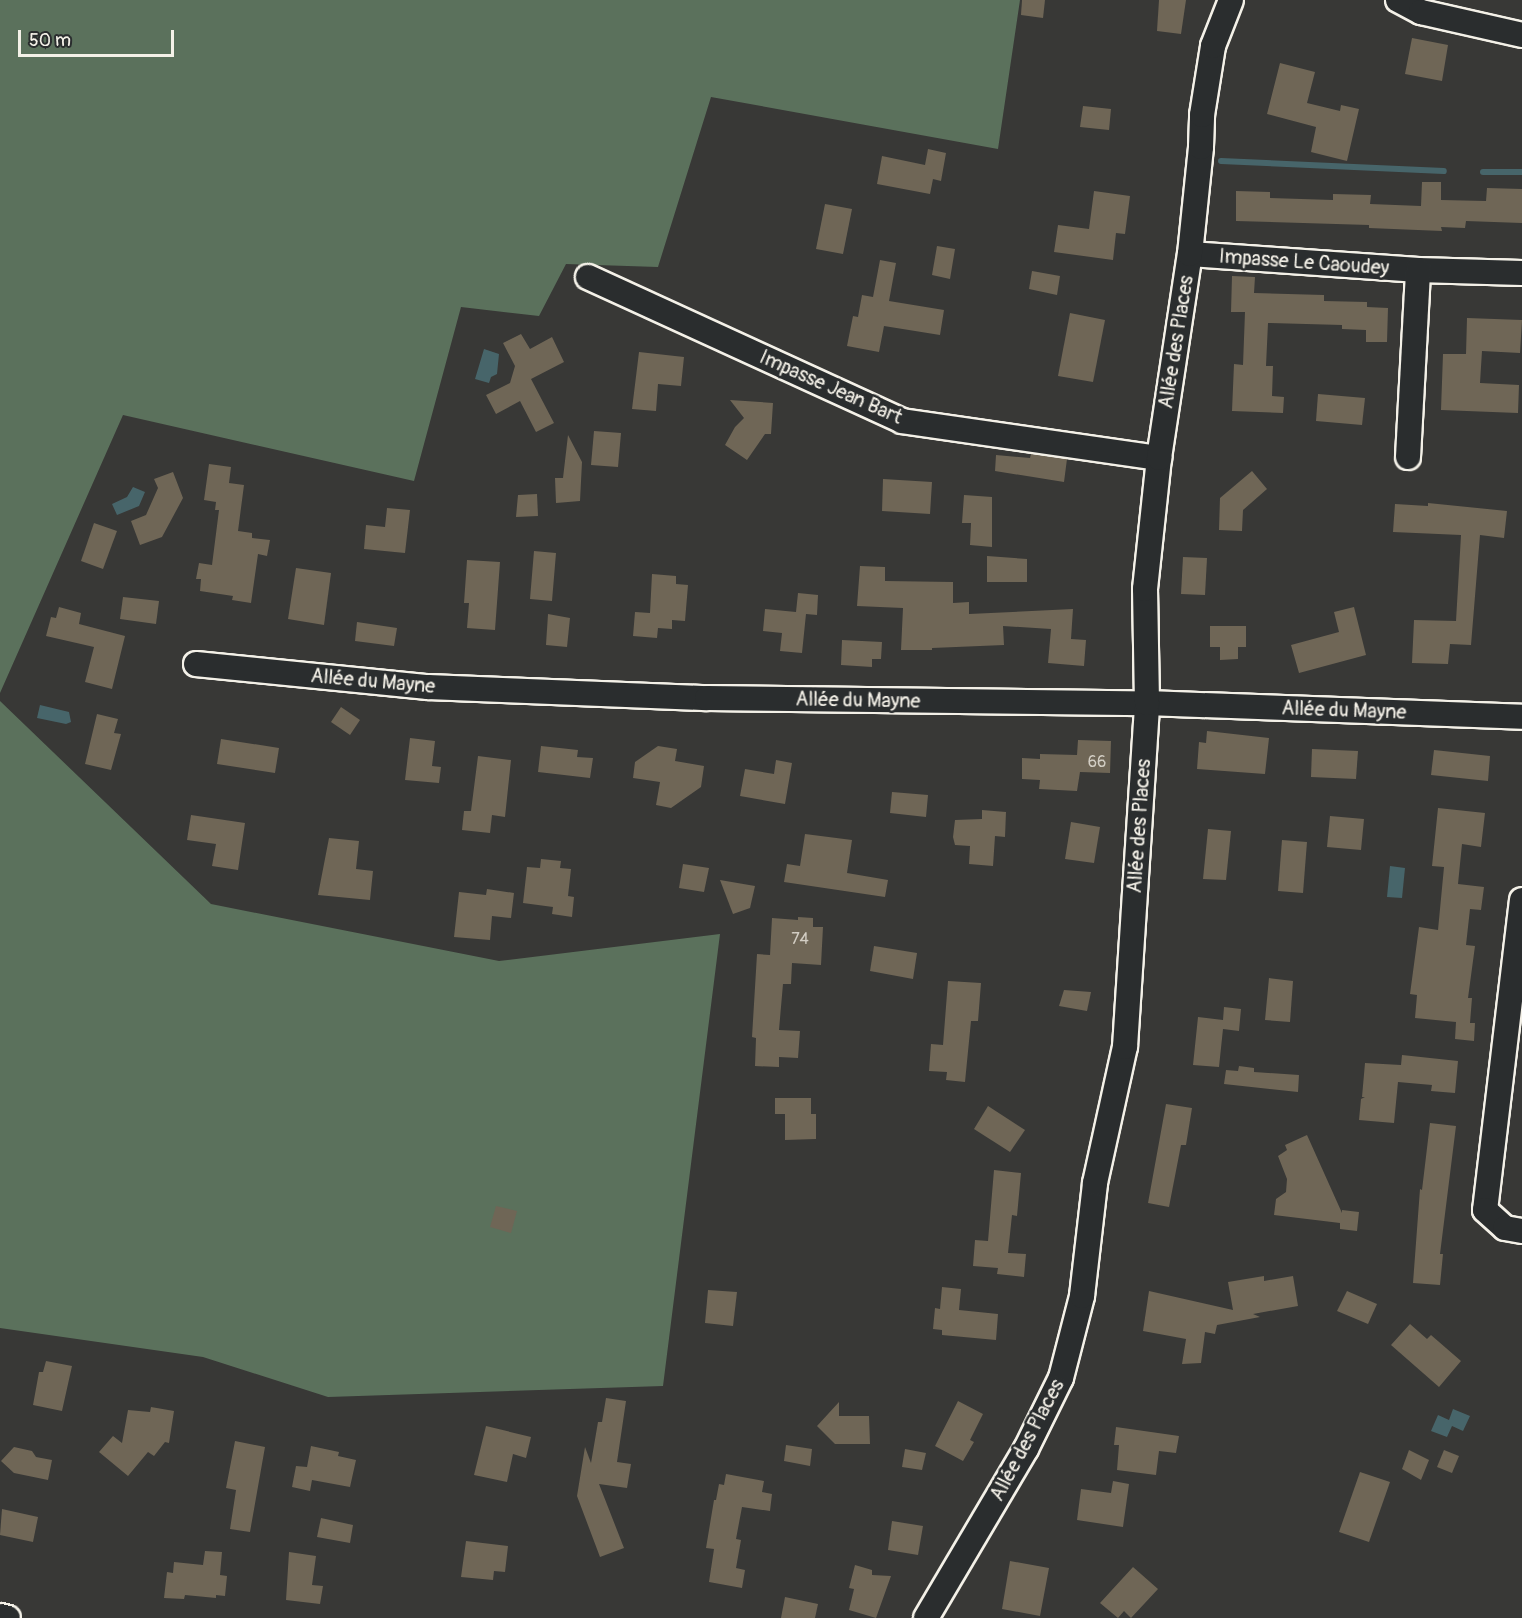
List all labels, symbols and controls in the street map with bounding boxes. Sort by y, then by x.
scale bar [21,18,177,56]
text: 50 m [29,29,71,52]
street label: Impasse Le Caoudey [1218,244,1390,280]
street label: Allée des Places [1154,274,1198,410]
street label: Impasse Jean Bart [756,345,906,429]
street label: Allée du Mayne [310,664,436,698]
street label: Allée du Mayne [795,687,921,713]
street label: Allée du Mayne [1281,696,1407,724]
house number: 66 [1088,752,1106,772]
street label: Allée des Places [1122,758,1156,894]
house number: 74 [791,929,809,949]
street label: Allée des Places [985,1375,1069,1505]

